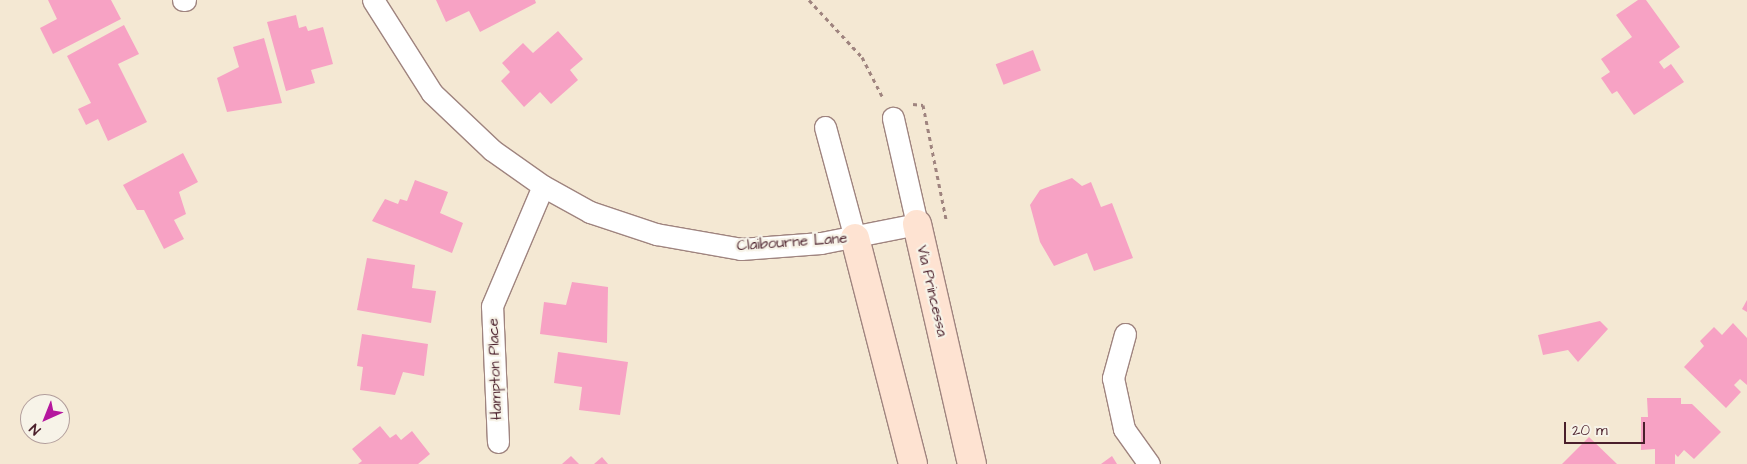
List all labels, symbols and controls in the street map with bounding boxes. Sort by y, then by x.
street label: Claibourne Lane [736,229,848,255]
street label: Via Princessa [913,244,951,338]
street label: Hampton Place [484,318,506,420]
north arrow [20,394,70,444]
scale bar [1567,412,1648,444]
text: N [25,419,45,439]
text: 20 m [1572,420,1608,441]

